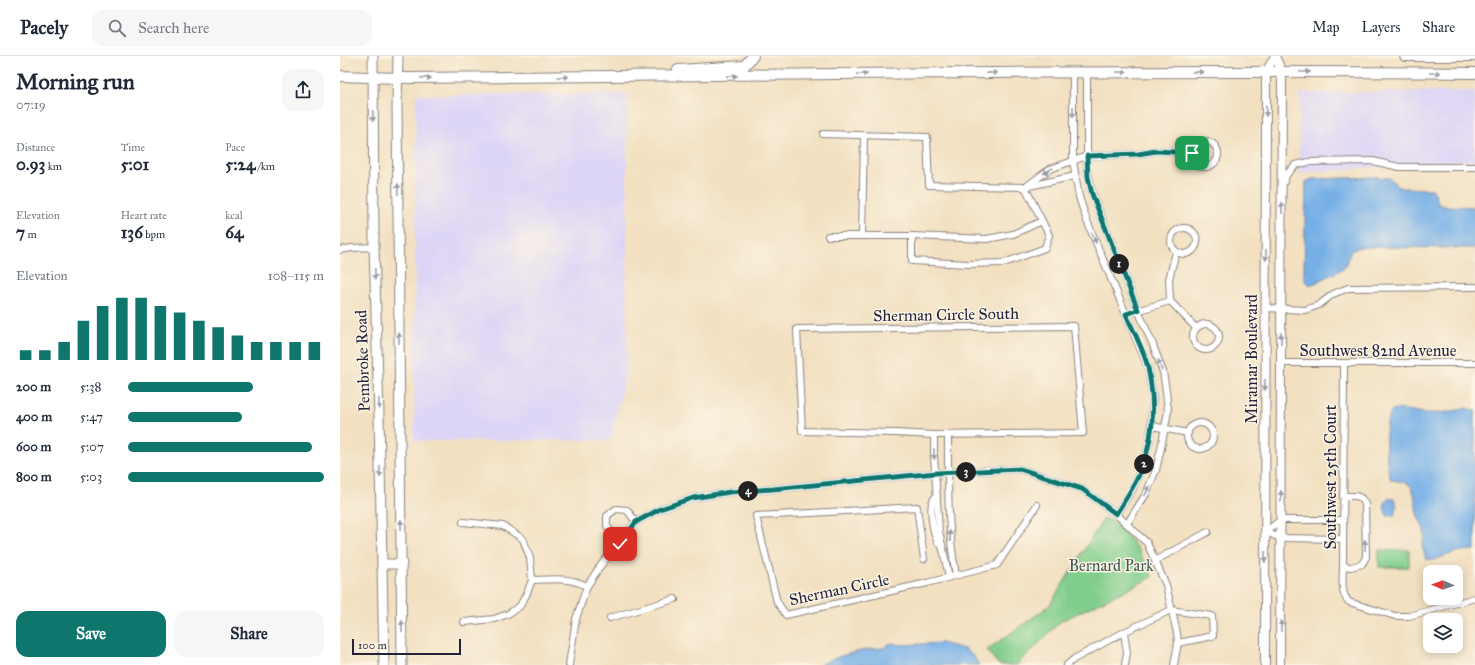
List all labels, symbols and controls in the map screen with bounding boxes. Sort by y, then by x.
search box [92,10,372,46]
text: Pacely [20,16,68,39]
icon: search [106,17,128,39]
text: Search here [138,19,209,37]
text: Map [1312,19,1340,36]
text: Layers [1362,19,1400,36]
text: Share [1422,19,1455,36]
text: Morning run [16,68,135,95]
button: share [282,69,324,111]
one-way arrow [1116,69,1129,75]
one-way arrow [1192,69,1205,75]
one-way arrow [1299,69,1312,75]
one-way arrow [986,70,999,76]
one-way arrow [1429,70,1442,76]
one-way arrow [856,71,869,77]
one-way arrow [726,72,738,79]
one-way arrow [557,74,570,80]
one-way arrow [420,75,433,81]
text: 07:19 [16,97,46,113]
one-way arrow [1263,105,1269,118]
one-way arrow [1070,106,1076,119]
one-way arrow [370,110,376,123]
pin [1175,136,1209,170]
text: Distance [16,141,55,154]
text: Time [121,141,145,154]
text: Pace [225,141,245,154]
icon: arrive [1181,142,1203,164]
text: 0.93 [16,154,45,175]
text: 5:01 [121,154,149,175]
text: 5:24 [225,154,255,175]
text: km [45,160,62,173]
text: /km [255,160,275,173]
one-way arrow [1042,168,1054,175]
one-way arrow [395,182,401,195]
one-way arrow [1279,201,1285,214]
text: Elevation [16,209,60,222]
text: Heart rate [121,209,167,222]
text: kcal [225,209,243,222]
text: 7 [16,222,25,243]
text: 136 [121,222,143,243]
text: 64 [225,222,244,243]
text: m [25,228,37,241]
text: bpm [143,228,165,241]
one-way arrow [1091,233,1097,244]
one-way arrow [1263,249,1269,262]
pin: 1 [1109,254,1129,274]
text: 1 [1117,257,1121,270]
text: Elevation [16,268,68,284]
text: 108–115 m [268,268,324,284]
one-way arrow [372,268,378,281]
street label: Miramar Boulevard [1242,294,1261,424]
street label: Sherman Circle South [873,304,1019,325]
street label: Pembroke Road [351,310,374,412]
one-way arrow [396,331,402,344]
one-way arrow [1278,331,1284,344]
street label: Southwest 82nd Avenue [1300,341,1457,360]
one-way arrow [1157,358,1163,370]
text: 200 m [16,379,51,395]
text: 5:38 [80,379,101,395]
one-way arrow [1262,379,1268,392]
one-way arrow [376,398,382,411]
street label: Southwest 25th Court [1321,404,1340,549]
text: 400 m [16,409,52,425]
text: 5:47 [80,409,103,425]
text: 600 m [16,439,52,455]
text: 5:07 [80,439,104,455]
one-way arrow [931,448,937,461]
pin: 2 [1134,454,1154,474]
text: 2 [1141,457,1147,470]
pin: 3 [956,462,976,482]
text: 3 [964,465,968,478]
one-way arrow [377,466,383,479]
text: 800 m [16,469,52,485]
text: 5:03 [80,469,102,485]
pin: 4 [738,481,758,501]
text: 4 [745,484,751,497]
one-way arrow [1144,485,1150,497]
one-way arrow [1278,489,1284,502]
one-way arrow [398,518,404,531]
pin [603,527,637,561]
one-way arrow [947,530,954,542]
icon: check [609,533,631,555]
one-way arrow [1362,538,1368,551]
one-way arrow [1262,551,1268,564]
park label: Bernard Park [1069,556,1154,575]
north arrow [1423,565,1463,605]
map controls [1423,565,1463,653]
street label: Sherman Circle [787,570,891,609]
button: Save [16,611,166,657]
button: Share [174,611,324,657]
button: layers [1423,613,1463,653]
one-way arrow [399,619,405,632]
one-way arrow [1278,619,1284,632]
scale bar [352,637,461,656]
text: 100 m [358,639,387,652]

